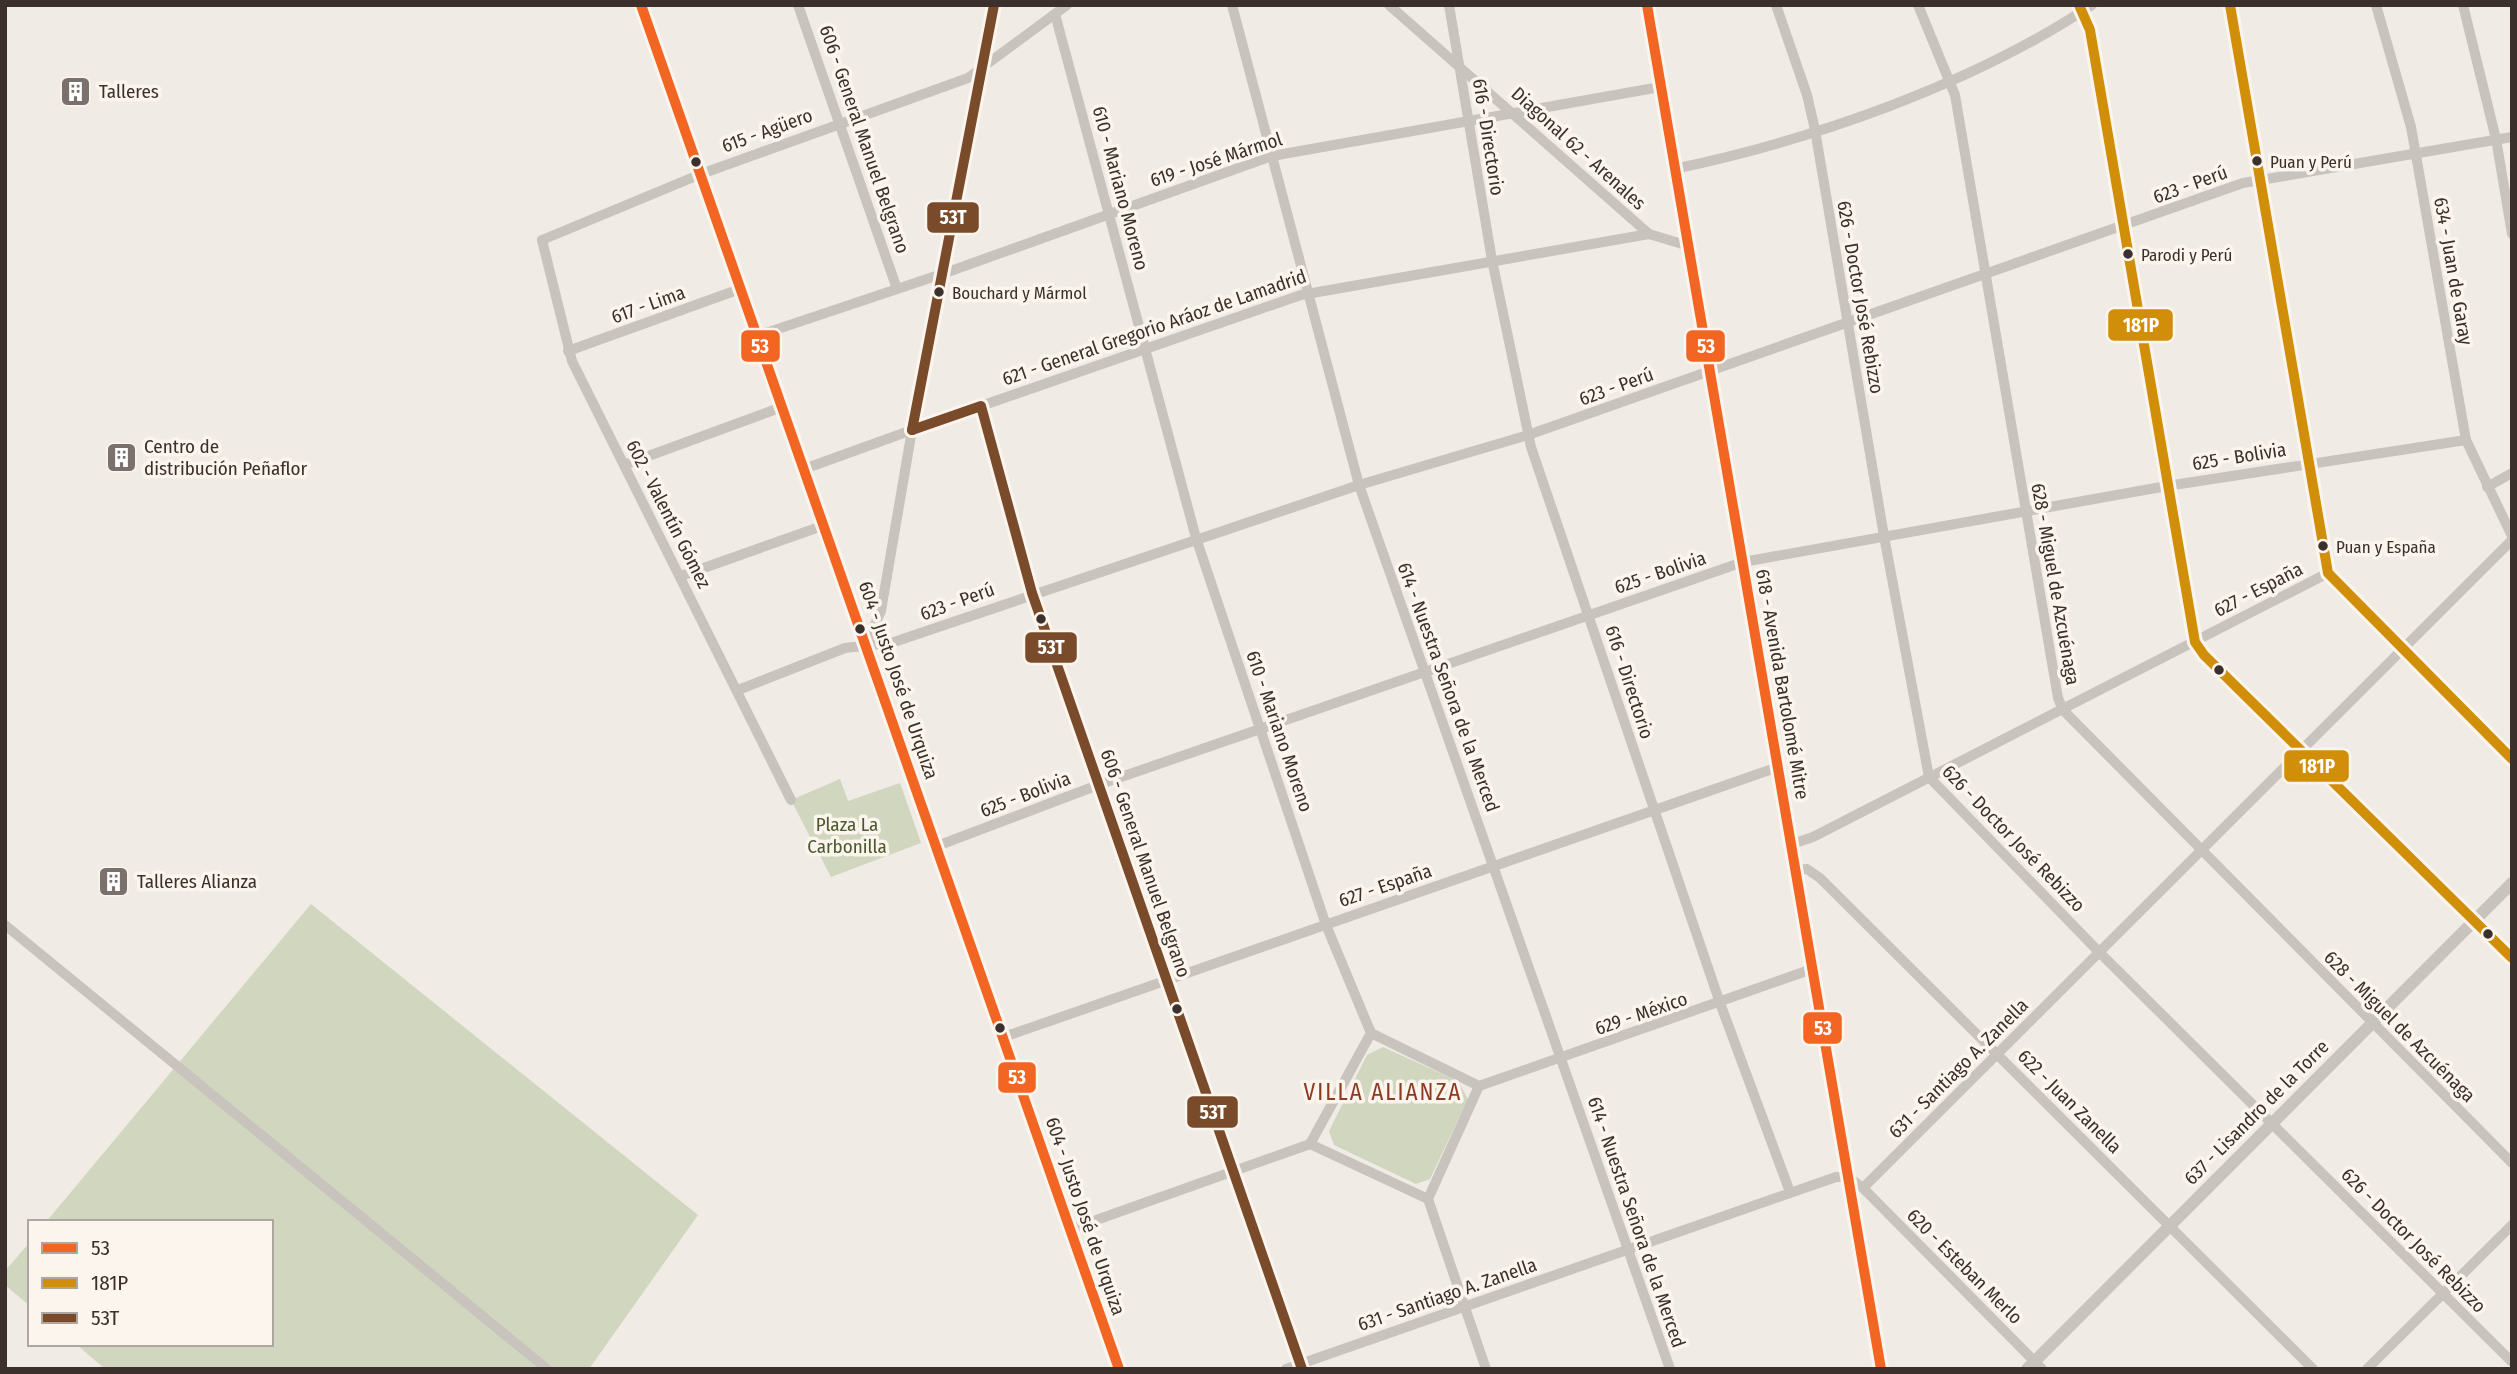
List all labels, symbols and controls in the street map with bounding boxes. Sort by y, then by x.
street label: 606 - General Manuel Belgrano [815,22,914,256]
building icon: Talleres [59,74,93,108]
street label: 616 - Directorio [1468,77,1509,197]
place label: Talleres [99,80,159,103]
street label: Diagonal 62 - Arenales [1507,82,1651,215]
street label: 615 - Agüero [719,103,816,157]
street label: 610 - Mariano Moreno [1088,104,1153,273]
street label: 619 - José Mármol [1147,127,1285,192]
place label: Puan y Perú [2270,152,2352,173]
marker: Puan y Perú [2250,154,2264,168]
unlabelled marker [689,155,703,169]
street label: 623 - Perú [2150,160,2230,209]
street label: 634 - Juan de Garay [2429,195,2478,347]
street label: 626 - Doctor José Rebizzo [1832,199,1889,395]
line badge: 53T [926,201,980,234]
text: 53T [939,206,967,229]
place label: Parodi y Perú [2141,245,2232,266]
marker: Parodi y Perú [2121,247,2135,261]
street label: 621 - General Gregorio Aráoz de Lamadrid [999,264,1309,390]
street label: 617 - Lima [608,281,688,328]
place label: Bouchard y Mármol [952,283,1087,304]
marker: Bouchard y Mármol [932,285,946,299]
line badge: 181P [2107,308,2174,342]
text: 181P [2123,314,2160,337]
line badge: 53 [740,329,781,363]
line badge: 53 [1685,329,1726,363]
text: 53 [751,335,769,358]
text: 53 [1697,335,1715,358]
street label: 623 - Perú [1576,362,1656,411]
place label: Centro de distribución Peñaflor [144,435,308,480]
street label: 602 - Valentín Gómez [621,436,716,593]
street label: 625 - Bolivia [2190,438,2288,475]
building icon: Centro de distribución Peñaflor [104,440,138,474]
street label: 628 - Miguel de Azcuénaga [2026,481,2085,687]
place label: Puan y España [2336,537,2436,558]
marker: Puan y España [2316,539,2330,553]
street label: 625 - Bolivia [1611,546,1709,599]
street label: 627 - España [2210,557,2307,622]
street label: 614 - Nuestra Señora de la Merced [1393,559,1504,815]
street label: 618 - Avenida Bartolomé Mitre [1751,567,1814,801]
street label: 623 - Perú [917,577,997,626]
street label: 604 - Justo José de Urquiza [854,578,943,782]
unlabelled marker [1034,612,1048,626]
unlabelled marker [853,622,867,636]
street label: 616 - Directorio [1600,622,1659,742]
line badge: 53T [1024,631,1078,664]
text: 53T [1037,636,1065,659]
street label: 610 - Mariano Moreno [1241,648,1318,815]
unlabelled marker [2212,663,2226,677]
street label: 606 - General Manuel Belgrano [1096,746,1195,980]
line badge: 181P [2283,749,2350,783]
text: 181P [2299,755,2336,778]
street label: 626 - Doctor José Rebizzo [1937,760,2090,917]
street label: 625 - Bolivia [977,767,1074,822]
park label: Plaza La Carbonilla [807,813,887,858]
street label: 627 - España [1336,859,1435,912]
building icon: Talleres Alianza [97,864,131,898]
place label: Talleres Alianza [137,870,257,893]
unlabelled marker [2481,927,2495,941]
street label: 628 - Miguel de Azcuénaga [2319,946,2480,1107]
street label: 629 - México [1592,987,1690,1040]
street label: 631 - Santiago A. Zanella [1884,994,2033,1143]
unlabelled marker [1170,1002,1184,1016]
line badge: 53 [1802,1011,1843,1045]
text: 53 [1814,1017,1832,1040]
unlabelled marker [993,1021,1007,1035]
street label: 637 - Lisandro de la Torre [2179,1035,2334,1190]
street label: 622 - Juan Zanella [2013,1045,2126,1158]
line badge: 53 [997,1061,1037,1094]
text: 53 [1008,1066,1026,1089]
district label: VILLA ALIANZA [1304,1078,1462,1106]
street label: 614 - Nuestra Señora de la Merced [1583,1094,1690,1351]
line badge: 53T [1186,1095,1239,1129]
text: 53T [1199,1101,1227,1124]
street label: 604 - Justo José de Urquiza [1041,1114,1130,1318]
street label: 626 - Doctor José Rebizzo [2336,1163,2491,1318]
street label: 620 - Esteban Merlo [1902,1204,2027,1329]
legend [28,1220,273,1346]
text: 53 [91,1235,110,1261]
street label: 631 - Santiago A. Zanella [1355,1253,1540,1336]
text: 181P [91,1270,128,1296]
text: 53T [91,1305,119,1331]

